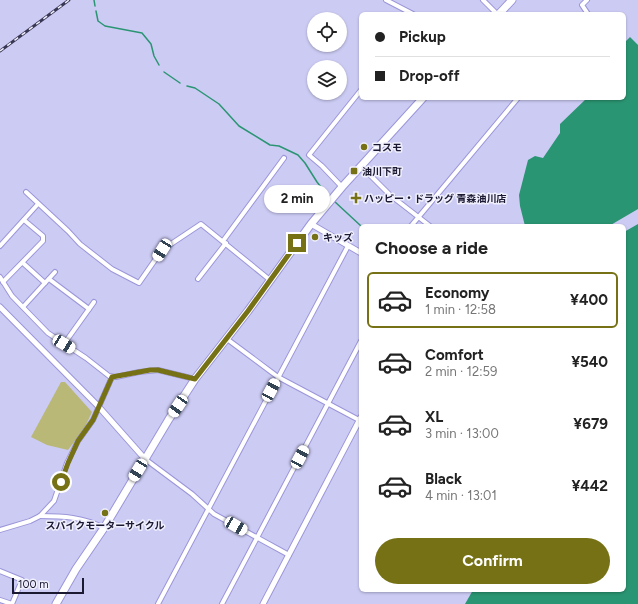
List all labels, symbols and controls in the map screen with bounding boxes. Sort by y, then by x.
map controls [307,12,347,100]
button: locate [307,12,347,52]
text: Pickup [399,28,446,46]
button: layers [307,60,347,100]
text: Drop-off [399,67,460,85]
place label: コスモ [372,141,402,154]
marker: コスモ [359,142,369,152]
place label: 油川下町 [362,165,402,178]
marker: 油川下町 [349,166,359,176]
callout: 2 min [264,185,330,213]
text: 2 min [281,191,313,206]
place label: ハッピー・ドラッグ 青森油川店 [364,192,506,205]
marker: ハッピー・ドラッグ 青森油川店 [351,193,361,203]
place label: キッズ [323,231,353,244]
marker: キッズ [310,232,320,242]
route end [288,234,306,252]
car [151,237,173,263]
text: Choose a ride [375,237,488,259]
icon: car [377,282,413,318]
text: Economy [425,284,490,302]
text: ¥400 [570,291,608,309]
text: 1 min · 12:58 [425,302,496,317]
car [51,333,77,355]
icon: car [377,344,413,380]
text: Comfort [425,346,484,364]
text: ¥540 [571,353,608,371]
text: 2 min · 12:59 [425,364,497,379]
car [260,377,282,403]
car [166,393,190,419]
icon: car [377,406,413,442]
text: XL [425,408,443,426]
text: ¥679 [573,415,608,433]
text: 3 min · 13:00 [425,426,499,441]
car [289,444,311,470]
car [127,457,149,483]
icon: car [377,468,413,504]
text: Black [425,470,462,488]
route start [52,473,70,491]
text: ¥442 [571,477,608,495]
text: 4 min · 13:01 [425,488,497,503]
marker: スパイクモーターサイクル [100,508,110,518]
car [223,515,249,537]
place label: スパイクモーターサイクル [45,519,165,532]
button: Confirm [375,538,610,584]
scale bar [12,576,84,595]
text: 100 m [18,578,49,591]

